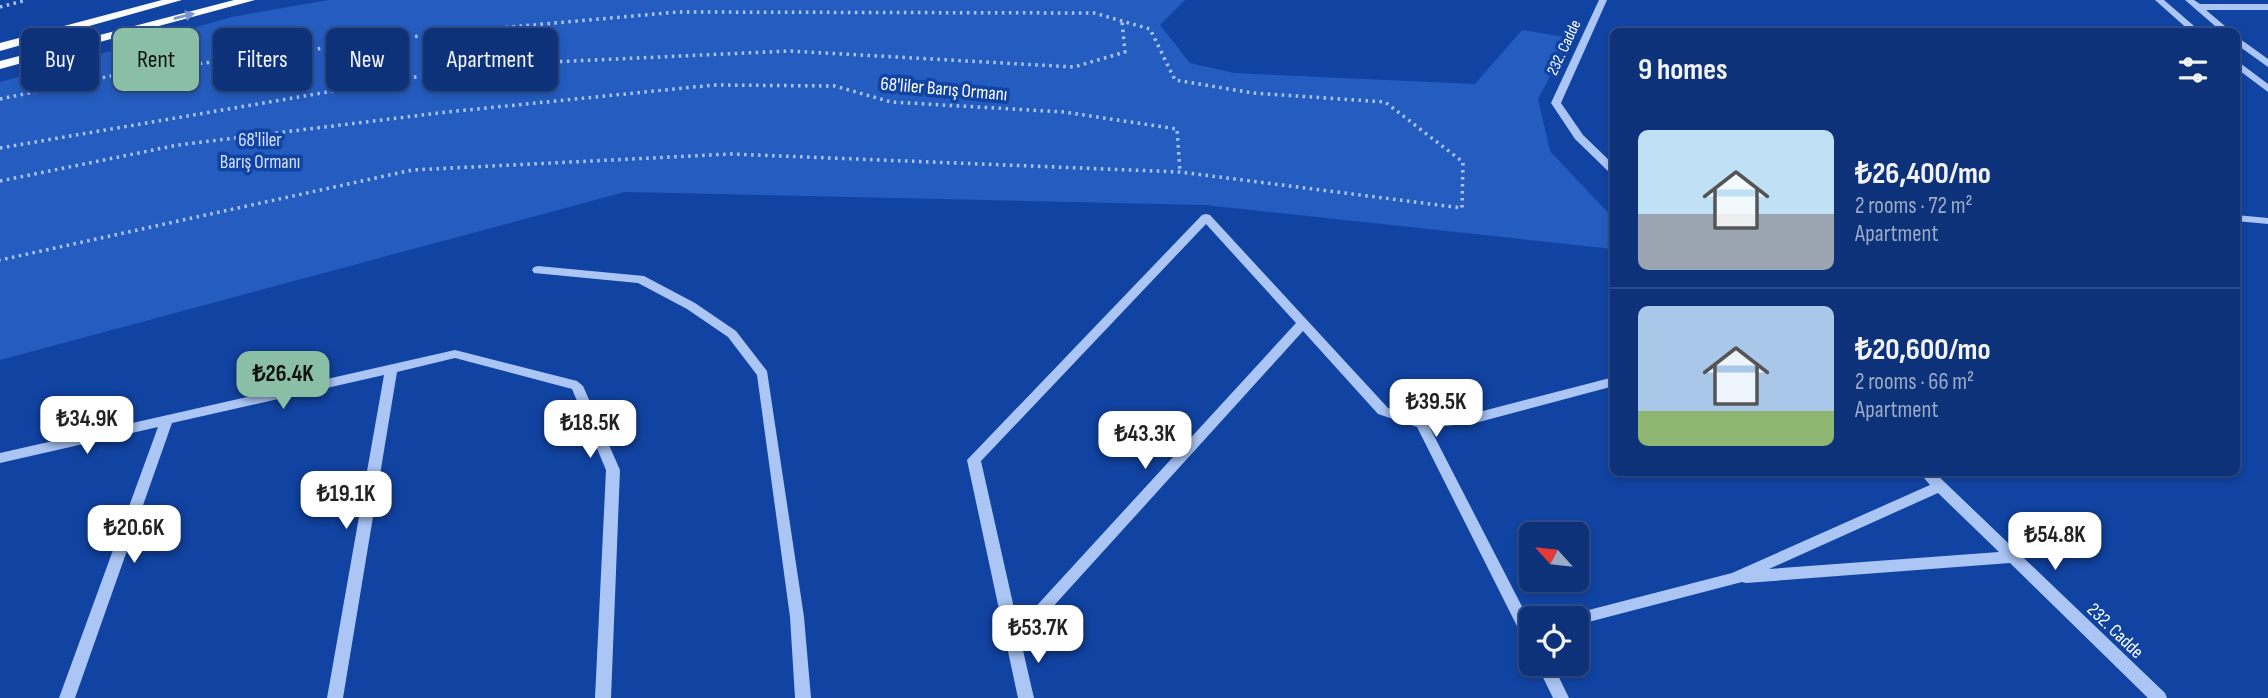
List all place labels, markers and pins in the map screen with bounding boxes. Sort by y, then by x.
pin: ₺26.4K [226,352,340,411]
pin: ₺39.5K [1379,380,1493,439]
pin: ₺34.9K [30,396,144,456]
pin: ₺18.5K [533,400,647,460]
pin: ₺43.3K [1088,412,1202,471]
pin: ₺19.1K [289,472,403,531]
pin: ₺20.6K [77,505,191,565]
pin: ₺54.8K [1998,512,2112,572]
pin: ₺53.7K [981,606,1095,665]

